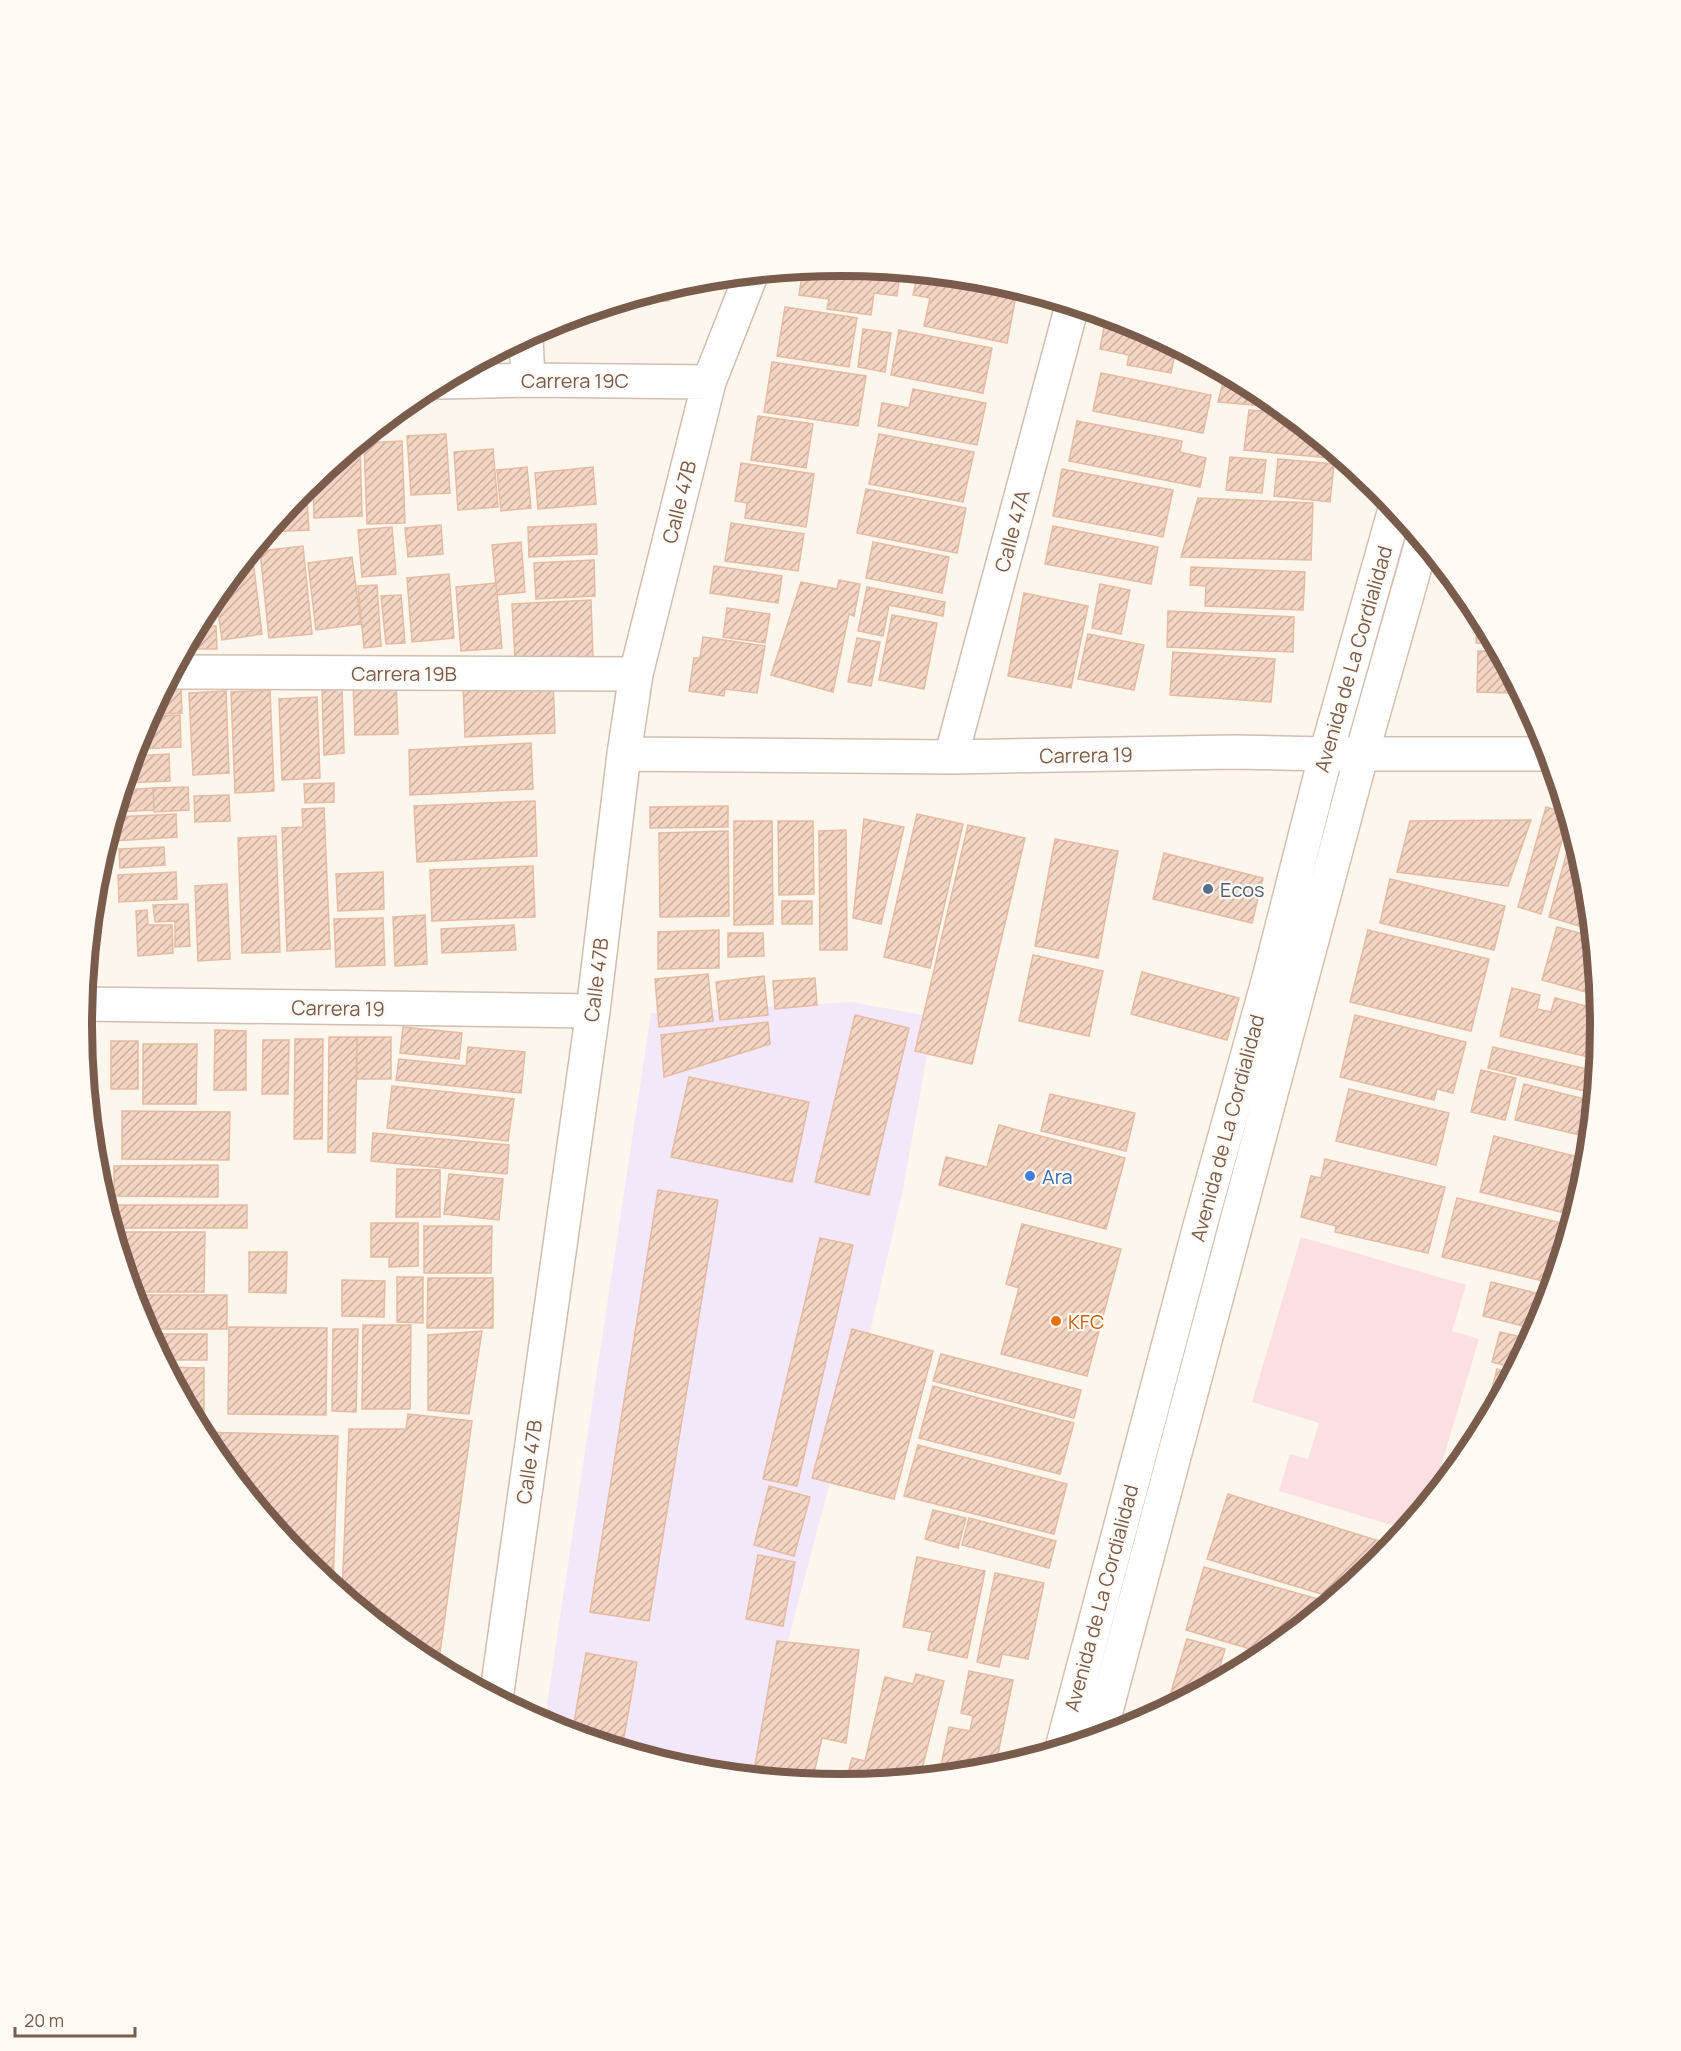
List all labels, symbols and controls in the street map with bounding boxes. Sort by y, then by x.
street label: Carrera 19C [521,367,629,394]
street label: Calle 47B [656,458,702,546]
street label: Calle 47A [988,487,1036,575]
street label: Avenida de La Cordialidad [1308,543,1398,775]
street label: Carrera 19B [351,660,457,687]
street label: Carrera 19 [1039,741,1133,769]
place label: Ecos [1220,876,1264,903]
marker: Ecos [1201,882,1215,896]
street label: Calle 47B [577,936,615,1024]
street label: Carrera 19 [291,994,385,1022]
street label: Avenida de La Cordialidad [1184,1011,1270,1245]
place label: Ara [1042,1163,1073,1190]
marker: Ara [1023,1169,1037,1183]
place label: KFC [1068,1308,1104,1335]
marker: KFC [1049,1314,1063,1328]
street label: Calle 47B [510,1418,548,1506]
street label: Avenida de La Cordialidad [1058,1481,1144,1715]
scale bar [15,2000,135,2038]
text: 20 m [24,2008,64,2032]

